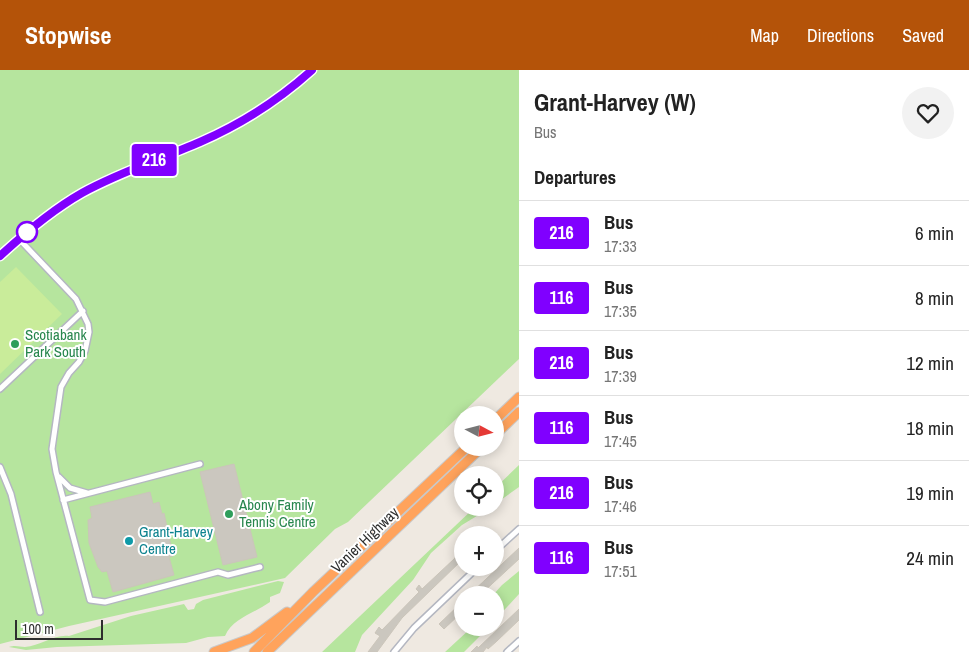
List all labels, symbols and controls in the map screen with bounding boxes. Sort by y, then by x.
text: Stopwise [25,19,111,51]
text: Map [750,23,779,48]
text: Directions [807,23,874,48]
text: Saved [902,23,944,48]
text: Grant-Harvey (W) [534,86,696,118]
button: heart [902,87,954,139]
text: Bus [534,121,557,143]
line badge: 216 [125,144,183,176]
text: 216 [142,147,166,172]
text: Departures [534,164,616,190]
text: Bus [604,209,633,235]
text: 216 [549,220,574,245]
text: 6 min [915,220,954,246]
unlabelled marker [16,221,38,243]
text: 17:33 [604,235,637,257]
text: Bus [604,274,633,300]
text: 116 [550,285,573,310]
text: 8 min [915,285,954,311]
text: 17:35 [604,300,637,322]
place label: Scotiabank Park South [25,324,87,362]
marker: Scotiabank Park South [9,338,21,350]
text: Bus [604,339,633,365]
text: 216 [549,350,574,375]
text: 12 min [906,350,954,376]
text: 17:39 [604,365,637,387]
text: Bus [604,404,633,430]
north arrow [454,406,504,456]
map controls [454,406,504,636]
text: 116 [550,415,573,440]
text: 18 min [906,415,954,441]
text: 17:45 [604,430,637,452]
button: locate [454,466,504,516]
text: Bus [604,469,633,495]
text: 216 [549,480,574,505]
text: 19 min [906,480,954,506]
place label: Abony Family Tennis Centre [238,494,316,532]
text: 17:46 [604,495,637,517]
street label: Vanier Highway [326,501,404,577]
marker: Abony Family Tennis Centre [223,508,235,520]
place label: Grant-Harvey Centre [139,521,214,559]
button: + [454,526,504,576]
text: Bus [604,534,633,560]
marker: Grant-Harvey Centre [123,535,135,547]
text: 116 [550,545,573,570]
text: 24 min [906,545,954,571]
text: 17:51 [604,560,637,582]
button: − [454,586,504,636]
scale bar [15,617,102,640]
text: 100 m [22,620,54,638]

